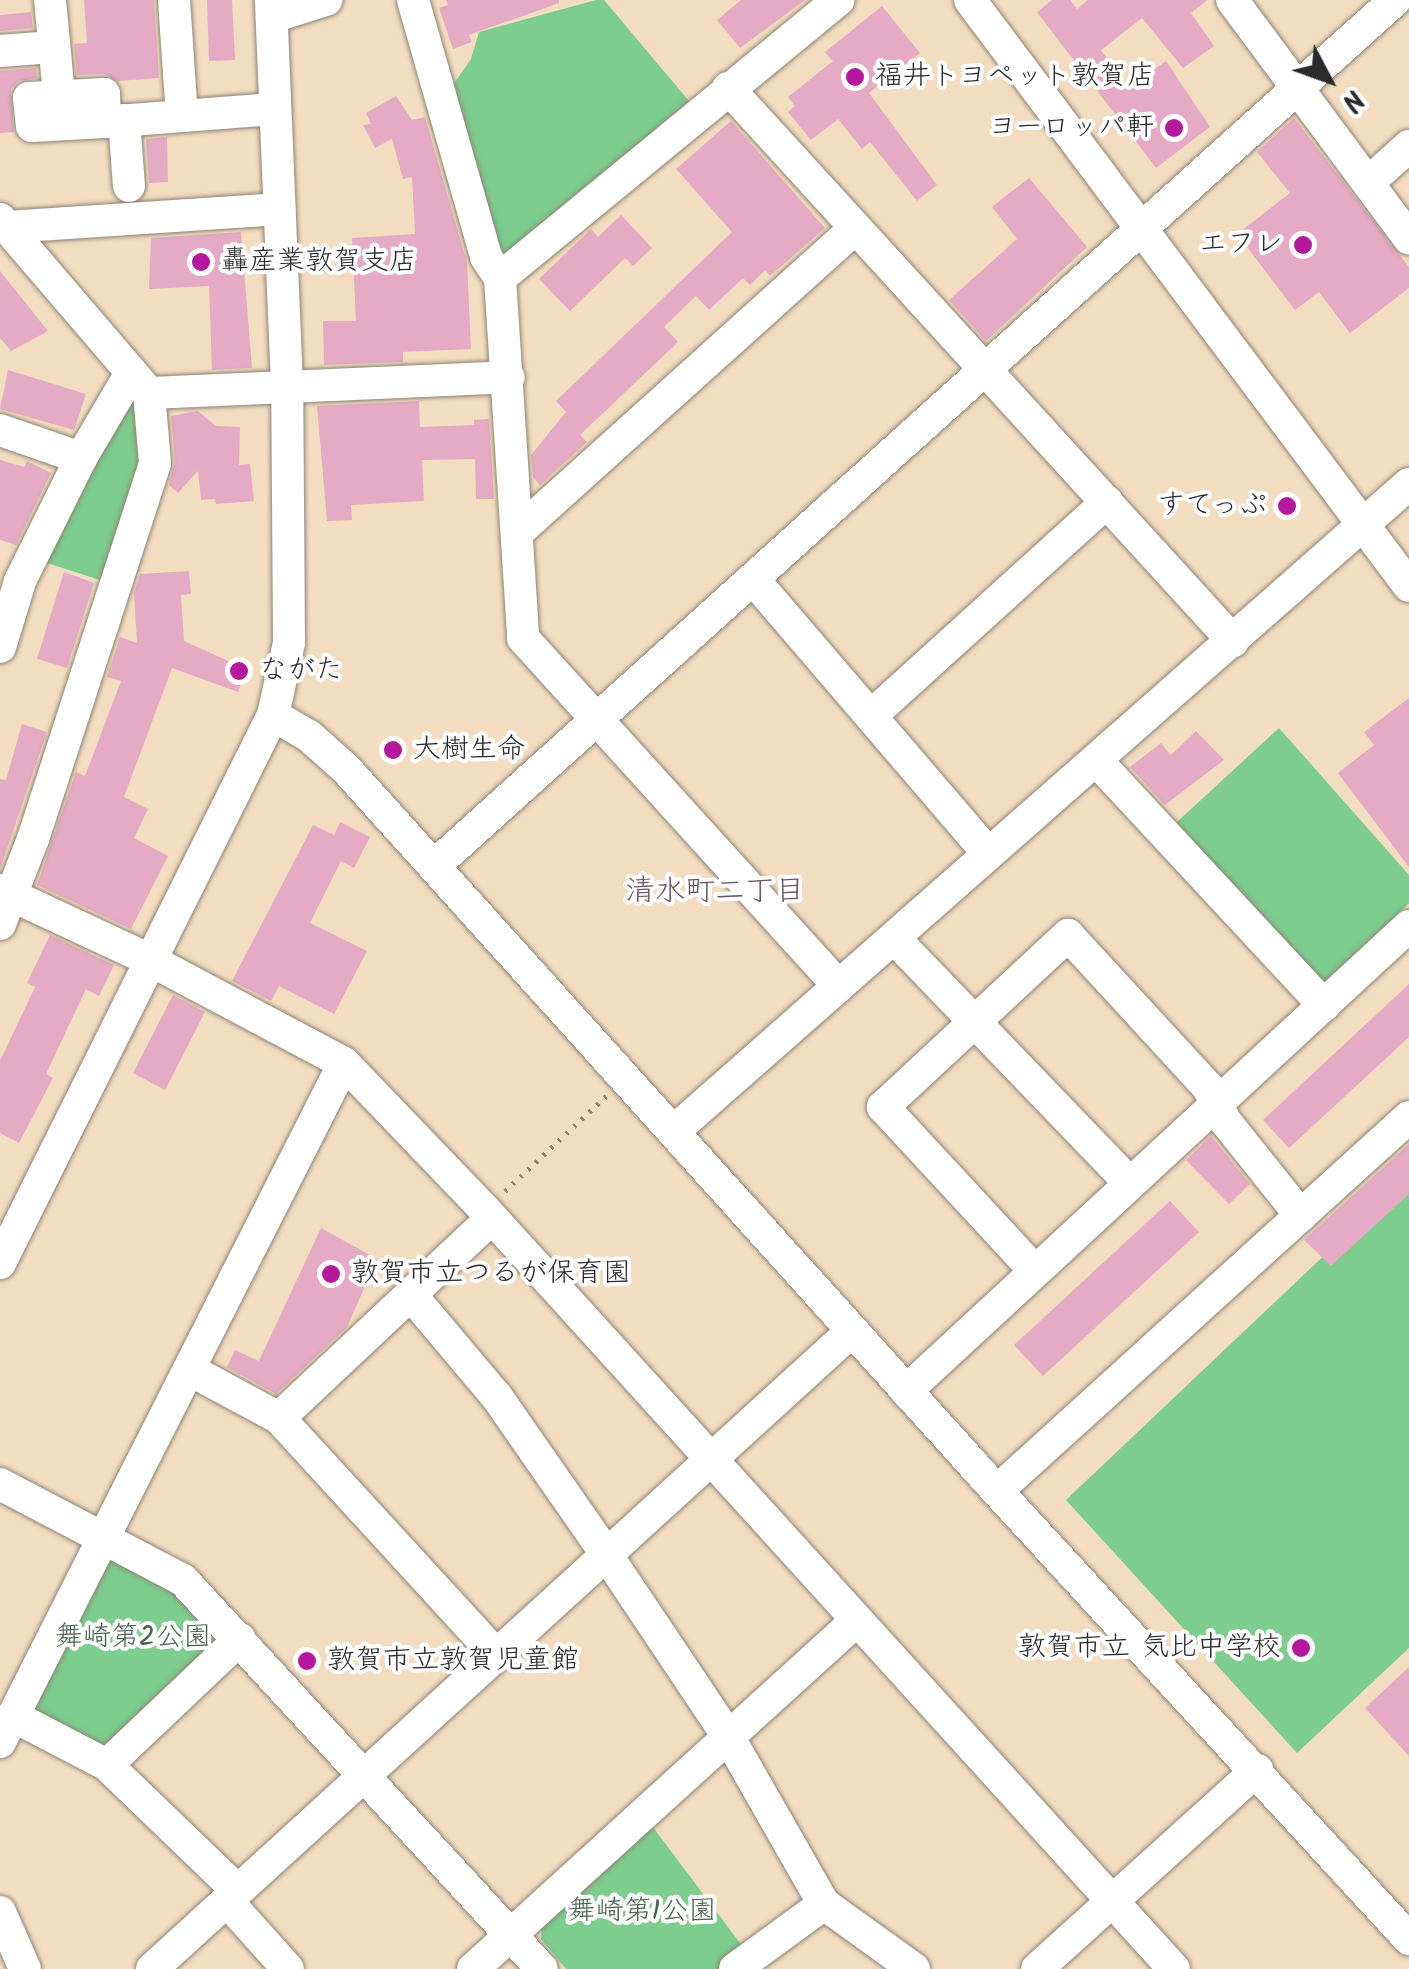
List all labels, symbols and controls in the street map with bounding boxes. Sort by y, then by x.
north arrow [1279,30,1379,130]
place label: 福井トヨペット敦賀店 [875,60,1155,94]
marker: 福井トヨペット敦賀店 [844,66,866,88]
text: N [1329,79,1375,121]
place label: ヨーロッパ軒 [988,111,1154,145]
marker: ヨーロッパ軒 [1163,117,1185,139]
place label: エフレ [1199,228,1283,262]
marker: エフレ [1292,234,1314,256]
place label: 轟産業敦賀支店 [221,245,417,279]
marker: 轟産業敦賀支店 [190,251,212,273]
place label: すてっぷ [1155,489,1267,523]
marker: すてっぷ [1276,495,1298,517]
place label: ながた [259,654,343,688]
marker: ながた [228,660,250,682]
place label: 大樹生命 [413,733,525,767]
marker: 大樹生命 [382,739,404,761]
district label: 清水町二丁目 [625,874,805,910]
place label: 敦賀市立つるが保育園 [351,1257,631,1291]
marker: 敦賀市立つるが保育園 [320,1263,342,1285]
park label: 舞崎第2公園 [55,1621,211,1655]
place label: 敦賀市立 気比中学校 [1018,1631,1281,1665]
marker: 敦賀市立 気比中学校 [1290,1637,1312,1659]
place label: 敦賀市立敦賀児童館 [327,1644,579,1678]
marker: 敦賀市立敦賀児童館 [296,1650,318,1672]
park label: 舞崎第1公園 [568,1895,716,1929]

